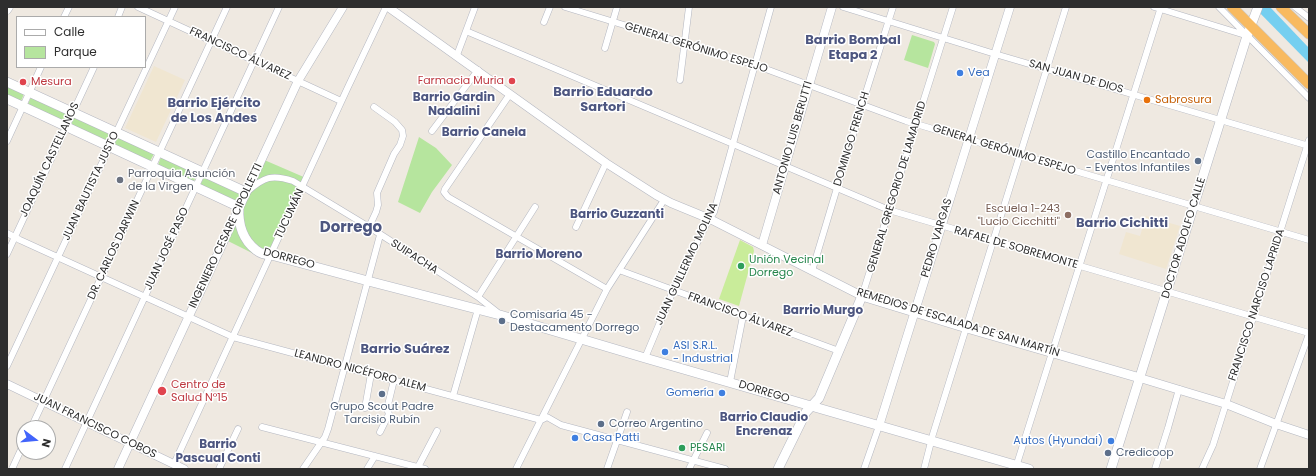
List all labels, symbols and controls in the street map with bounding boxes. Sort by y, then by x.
legend [16,16,146,68]
street label: GENERAL GERÓNIMO ESPEJO [623,20,769,76]
text: Calle [54,23,85,40]
street label: FRANCISCO ÁLVAREZ [187,25,293,83]
district label: Barrio Bombal Etapa 2 [805,33,901,64]
text: Parque [54,43,97,60]
street label: SAN JUAN DE DIOS [1027,57,1125,97]
place label: Vea [968,66,990,80]
marker: Vea [955,68,965,78]
place label: Farmacia Muria [418,74,504,88]
place label: Mesura [31,75,72,89]
marker: Farmacia Muria [507,76,517,86]
marker: Mesura [18,77,28,87]
street label: ANTONIO LUIS BERUTTI [771,80,815,196]
district label: Barrio Eduardo Sartori [553,85,653,116]
street label: DOMINGO FRENCH [831,90,873,188]
district label: Barrio Gardin Nadalini [413,91,495,119]
place label: Sabrosura [1155,93,1212,107]
marker: Sabrosura [1142,95,1152,105]
district label: Barrio Ejército de Los Andes [167,96,261,127]
street label: GENERAL GREGORIO DE LAMADRID [865,100,929,274]
street label: JOAQUÍN CASTELLANOS [18,101,82,219]
street label: GENERAL GERÓNIMO ESPEJO [931,122,1077,178]
district label: Barrio Canela [442,126,526,140]
street label: JUAN BAUTISTA JUSTO [60,129,122,243]
place label: Castillo Encantado - Eventos Infantiles [1086,148,1190,174]
marker: Castillo Encantado - Eventos Infantiles [1193,156,1203,166]
street label: INGENIERO CESARE CIPOLLETTI [187,162,265,310]
place label: Parroquia Asunción de la Virgen [128,167,235,193]
marker: Parroquia Asunción de la Virgen [115,175,125,185]
street label: DOCTOR ADOLFO CALLE [1159,176,1209,300]
street label: TUCUMÁN [273,187,307,241]
street label: PEDRO VARGAS [919,197,955,279]
street label: DR. CARLOS DARWIN [85,198,143,302]
street label: JUAN GUILLERMO MOLINA [653,201,721,327]
place label: Escuela 1-243 "Lucio Cicchitti" [977,202,1060,228]
street label: JUAN JOSÉ PASO [142,206,192,292]
district label: Barrio Guzzanti [570,208,664,222]
marker: Escuela 1-243 "Lucio Cicchitti" [1063,210,1073,220]
district label: Barrio Cichitti [1076,216,1168,232]
district label: Dorrego [320,219,382,237]
street label: RAFAEL DE SOBREMONTE [952,224,1080,272]
street label: FRANCISCO NARCISO LAPRIDA [1226,227,1288,383]
street label: SUIPACHA [388,237,440,277]
street label: DORREGO [262,246,316,272]
district label: Barrio Moreno [496,248,582,262]
place label: Unión Vecinal Dorrego [749,253,824,279]
marker: Unión Vecinal Dorrego [736,261,746,271]
street label: REMEDIOS DE ESCALADA DE SAN MARTÍN [855,286,1061,360]
street label: FRANCISCO ÁLVAREZ [686,290,794,340]
district label: Barrio Murgo [783,304,863,318]
place label: Comisaría 45 - Destacamento Dorrego [510,308,639,334]
marker: Comisaría 45 - Destacamento Dorrego [497,316,507,326]
place label: ASI S.R.L. - Industrial [673,339,733,365]
district label: Barrio Suárez [361,342,449,358]
street label: LEANDRO NICÉFORO ALEM [293,347,427,395]
marker: ASI S.R.L. - Industrial [660,347,670,357]
place label: Centro de Salud N°15 [171,378,228,404]
street label: DORREGO [737,378,791,406]
marker: Centro de Salud N°15 [156,385,168,397]
place label: Gomería [666,386,714,400]
marker: Gomería [717,388,727,398]
marker: Grupo Scout Padre Tarcisio Rubín [377,389,387,399]
street label: JUAN FRANCISCO COBOS [31,390,159,462]
place label: Grupo Scout Padre Tarcisio Rubín [330,400,434,426]
district label: Barrio Claudio Encrenaz [720,411,808,439]
place label: Correo Argentino [609,417,703,431]
marker: Correo Argentino [596,419,606,429]
north arrow [16,420,56,460]
place label: Casa Patti [583,431,640,445]
marker: Casa Patti [570,433,580,443]
place label: Autos (Hyundai) [1013,434,1103,448]
marker: Autos (Hyundai) [1106,436,1116,446]
district label: Barrio Pascual Conti [175,438,261,466]
place label: PESARI [690,441,725,455]
marker: PESARI [677,443,687,453]
place label: Credicoop [1116,446,1174,460]
marker: Credicoop [1103,448,1113,458]

